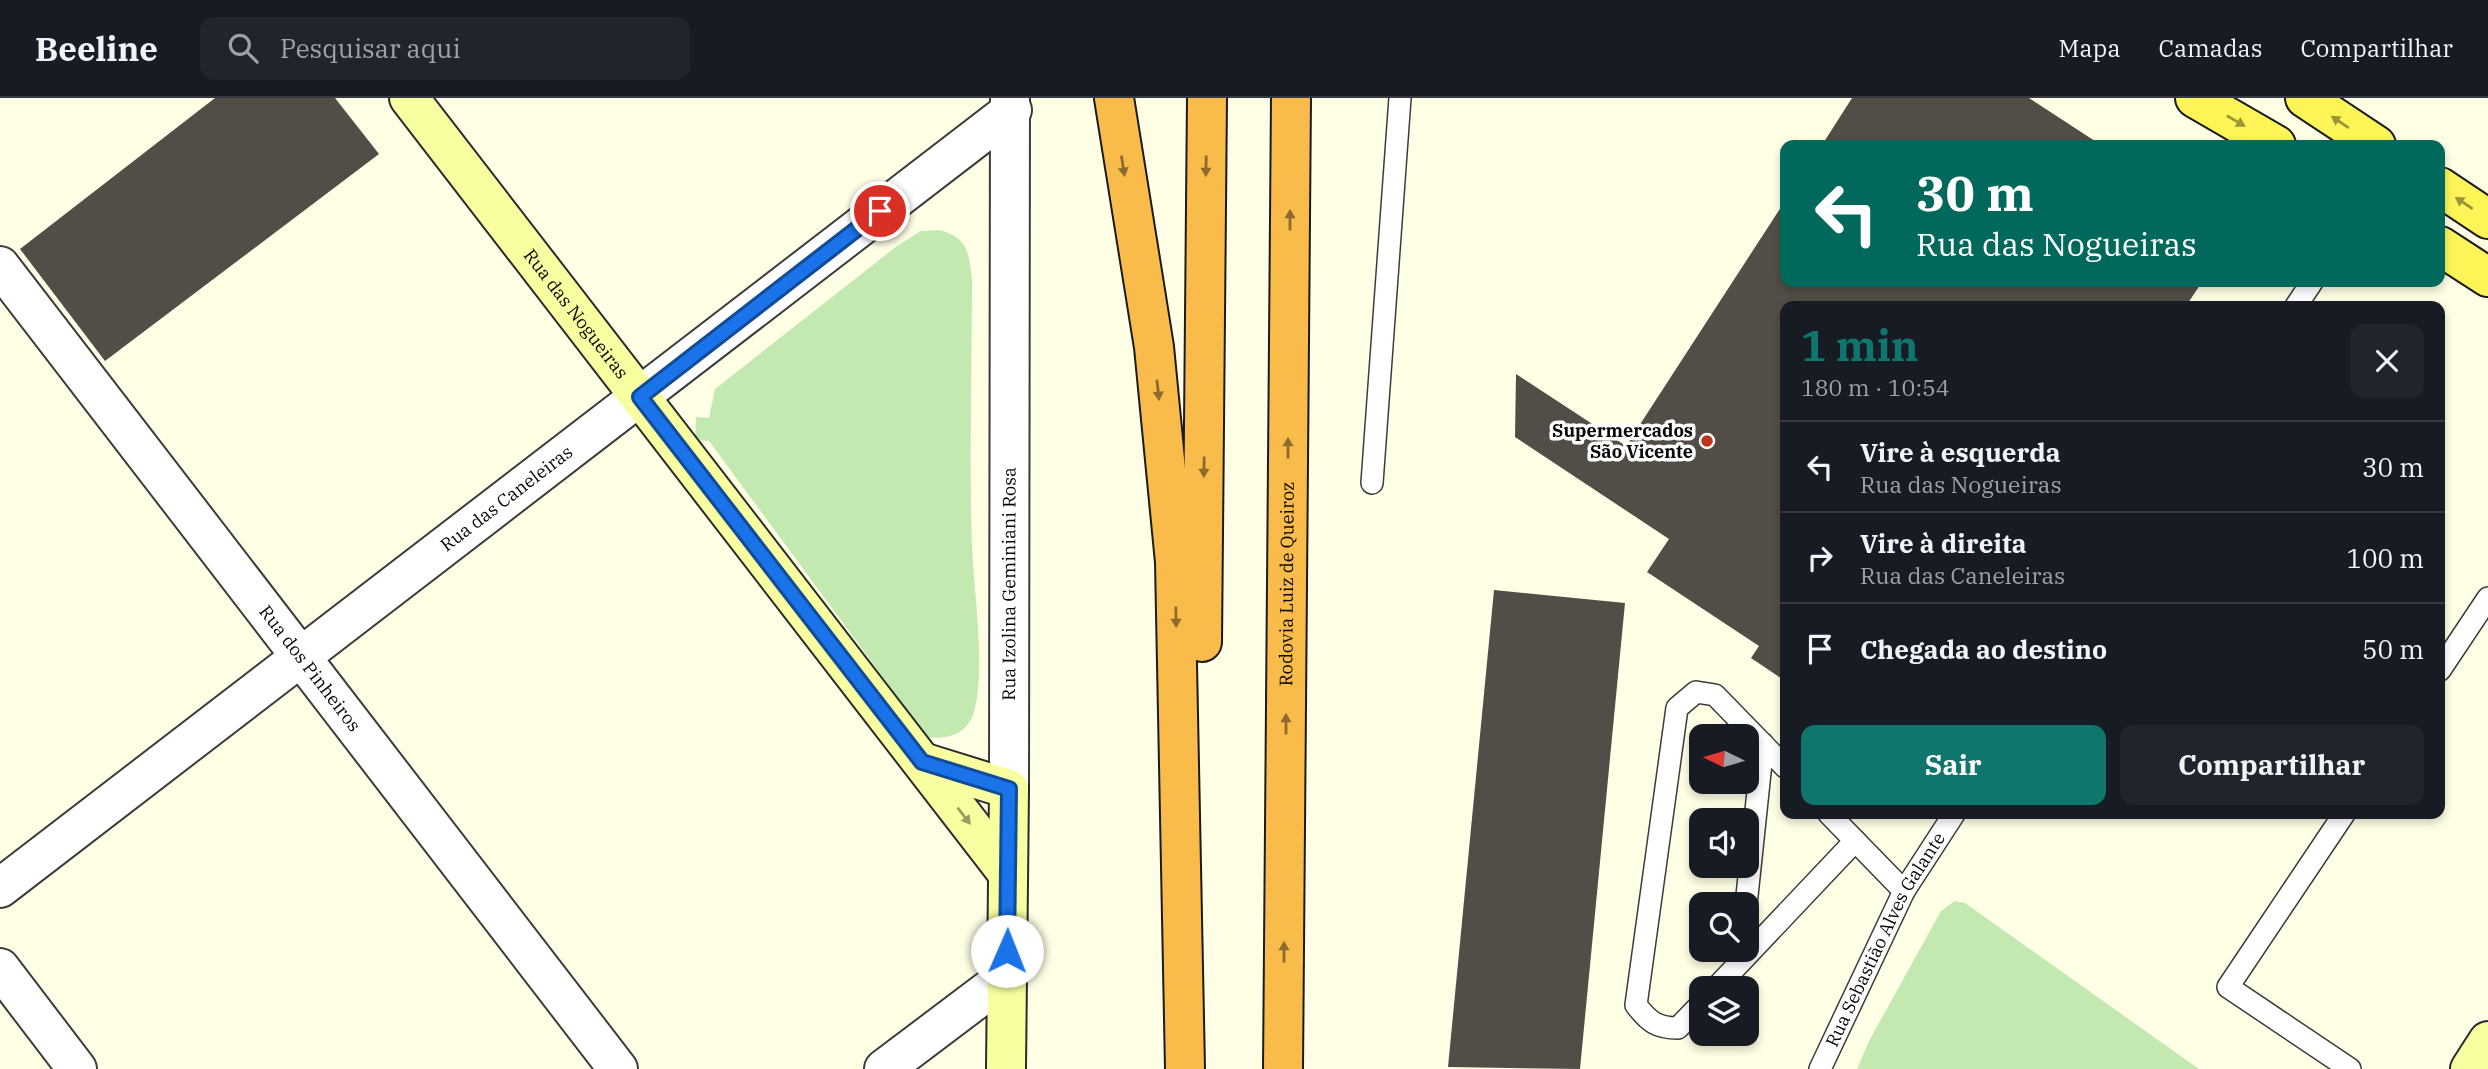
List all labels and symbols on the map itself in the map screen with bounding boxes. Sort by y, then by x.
one-way arrow [2226,115,2245,128]
one-way arrow [2331,115,2350,128]
one-way arrow [1118,155,1129,177]
one-way arrow [1200,155,1212,177]
pin [850,181,910,241]
one-way arrow [2454,197,2474,210]
one-way arrow [1284,209,1296,231]
street label: Rua das Nogueiras [519,244,634,383]
one-way arrow [1153,380,1164,402]
place label: Supermercados São Vicente [1552,419,1693,463]
marker: Supermercados São Vicente [1699,433,1715,449]
one-way arrow [1282,437,1294,459]
street label: Rua das Caneleiras [436,440,577,556]
one-way arrow [1198,456,1210,478]
street label: Rua Izolina Geminiani Rosa [997,467,1020,701]
street label: Rodovia Luiz de Queiroz [1274,482,1299,686]
street label: Rua dos Pinheiros [254,601,366,736]
one-way arrow [1170,606,1182,628]
one-way arrow [1280,713,1292,735]
north arrow [1689,724,1759,794]
one-way arrow [956,806,971,824]
street label: Rua Sebastião Alves Galante [1820,828,1950,1050]
position arrow [970,914,1044,988]
one-way arrow [1278,941,1290,963]

